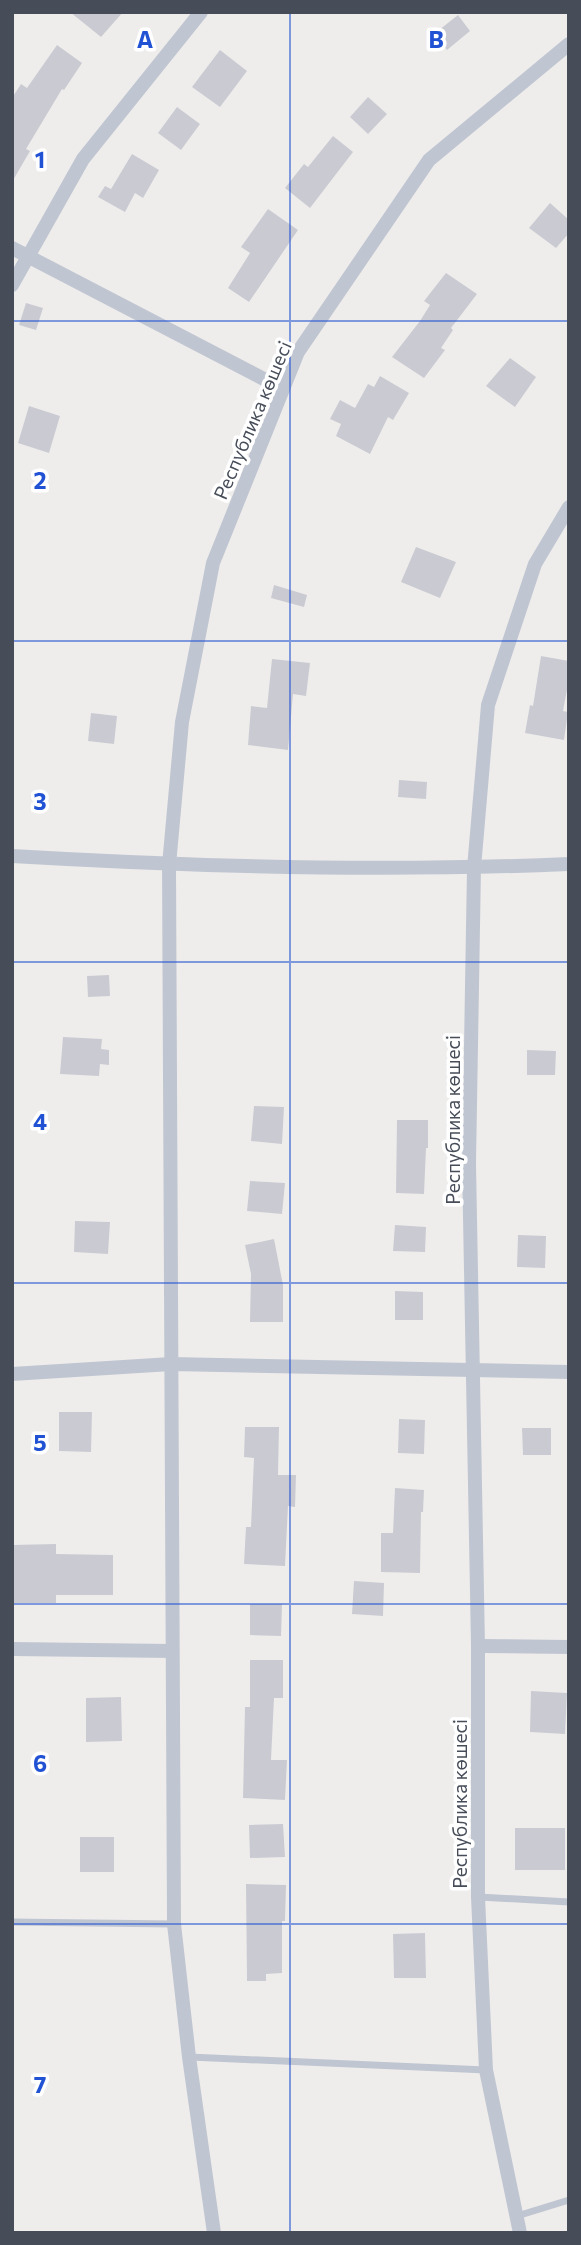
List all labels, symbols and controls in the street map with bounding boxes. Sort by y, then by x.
text: A [137,25,154,53]
text: B [428,25,444,53]
text: 1 [35,145,45,173]
street label: Республика көшесі [208,337,296,503]
text: 2 [33,466,47,494]
text: 3 [33,787,47,815]
street label: Республика көшесі [441,1035,464,1205]
text: 4 [33,1107,47,1135]
text: 5 [33,1428,47,1456]
street label: Республика көшесі [448,1719,471,1889]
text: 6 [33,1749,47,1777]
text: 7 [34,2070,46,2098]

